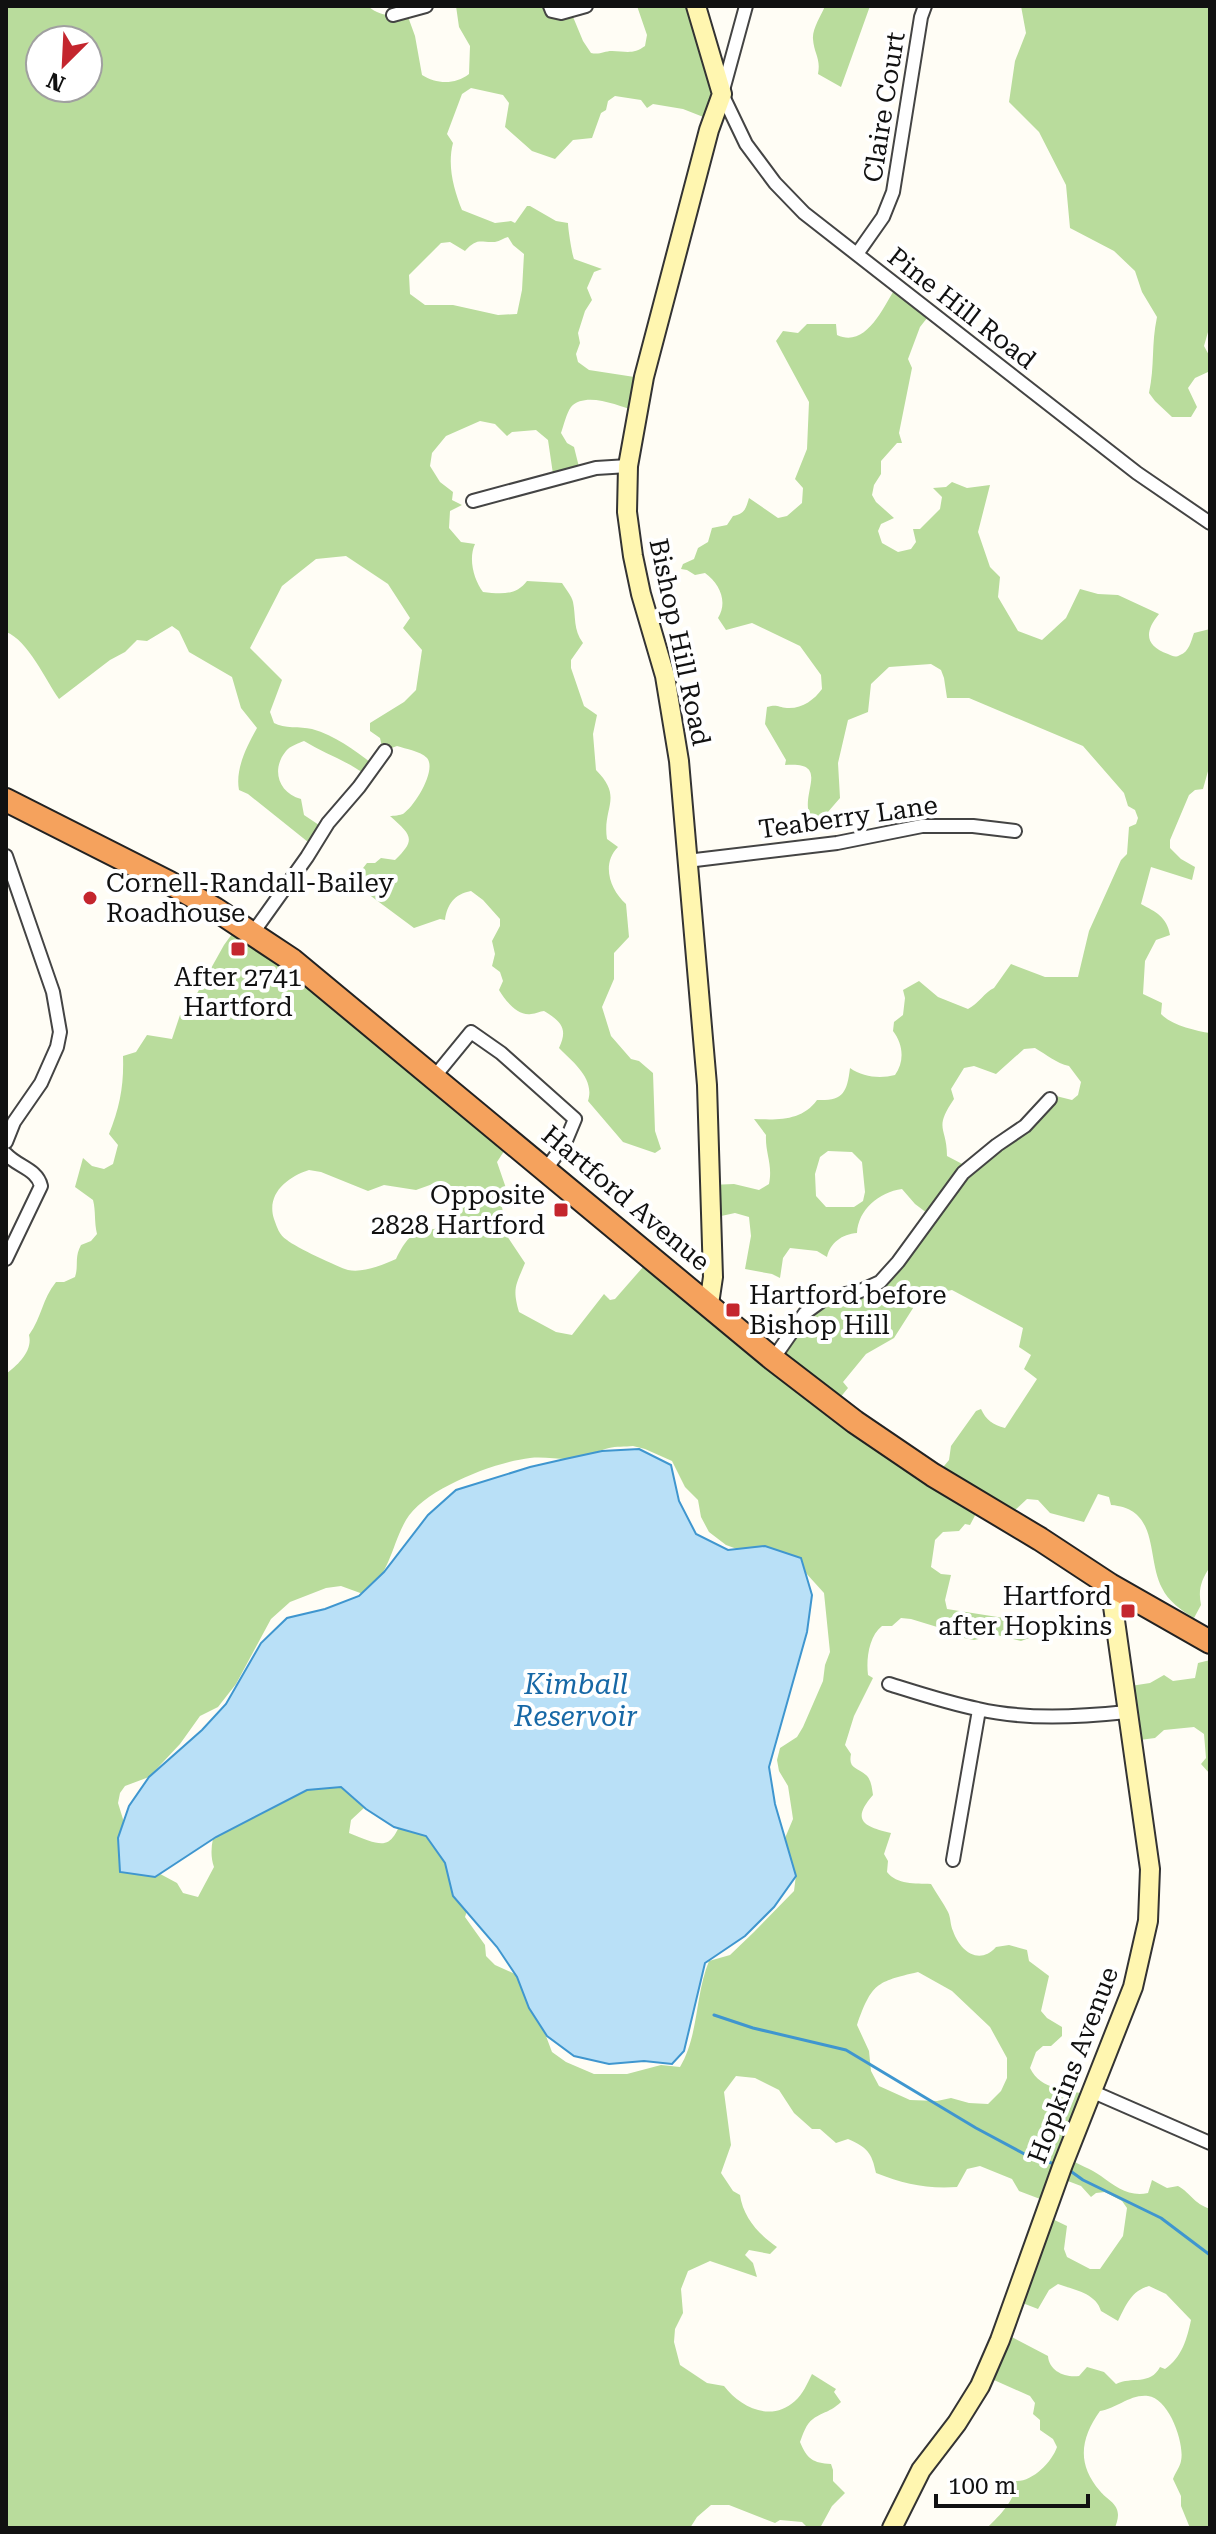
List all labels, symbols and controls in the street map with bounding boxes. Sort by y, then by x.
north arrow [24,24,104,104]
street label: Claire Court [857,29,911,184]
text: N [43,67,69,97]
street label: Pine Hill Road [882,241,1042,375]
street label: Bishop Hill Road [643,536,717,749]
street label: Teaberry Lane [757,790,939,844]
place label: Cornell-Randall-Bailey Roadhouse [106,868,394,928]
marker: Cornell-Randall-Bailey Roadhouse [81,889,99,907]
marker: After 2741 Hartford [229,940,247,958]
place label: After 2741 Hartford [174,962,302,1022]
street label: Hartford Avenue [536,1119,716,1277]
place label: Opposite 2828 Hartford [371,1180,545,1240]
marker: Opposite 2828 Hartford [552,1201,570,1219]
place label: Hartford before Bishop Hill [749,1280,947,1340]
marker: Hartford before Bishop Hill [724,1301,742,1319]
place label: Hartford after Hopkins [938,1581,1112,1641]
marker: Hartford after Hopkins [1119,1602,1137,1620]
water label: Kimball Reservoir [513,1668,638,1733]
street label: Hopkins Avenue [1022,1963,1124,2167]
scale bar [936,2458,1088,2508]
text: 100 m [948,2472,1016,2500]

